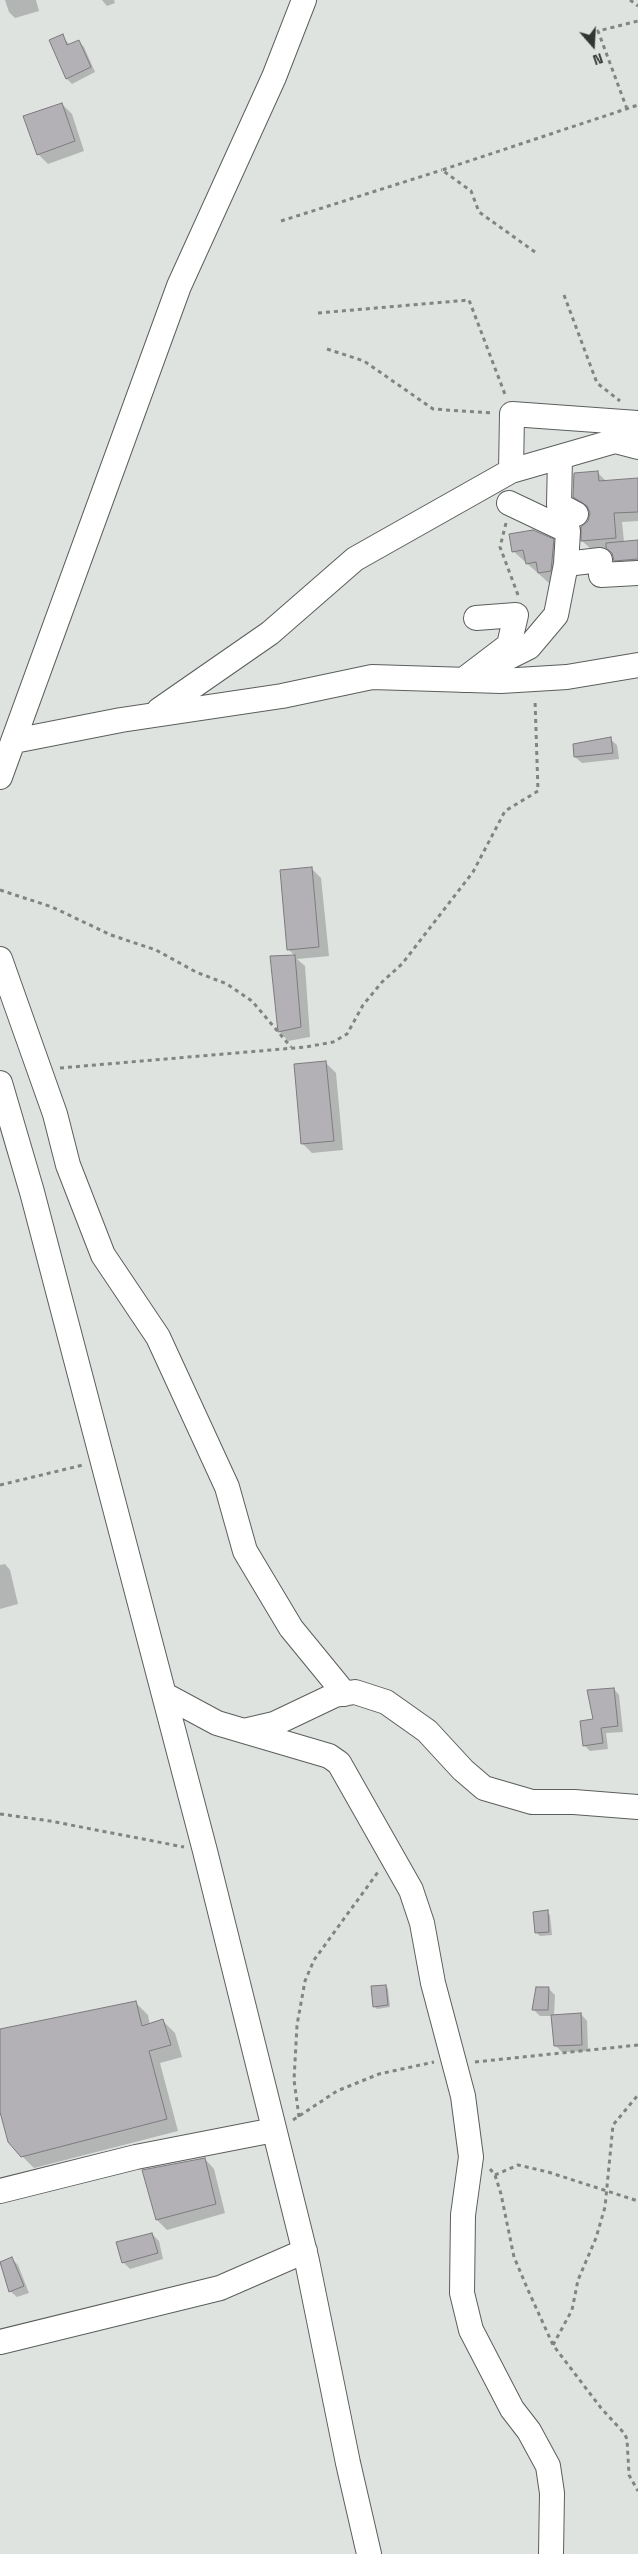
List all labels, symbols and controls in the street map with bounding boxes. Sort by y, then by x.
north arrow [568,20,618,70]
text: N [591,49,605,69]

